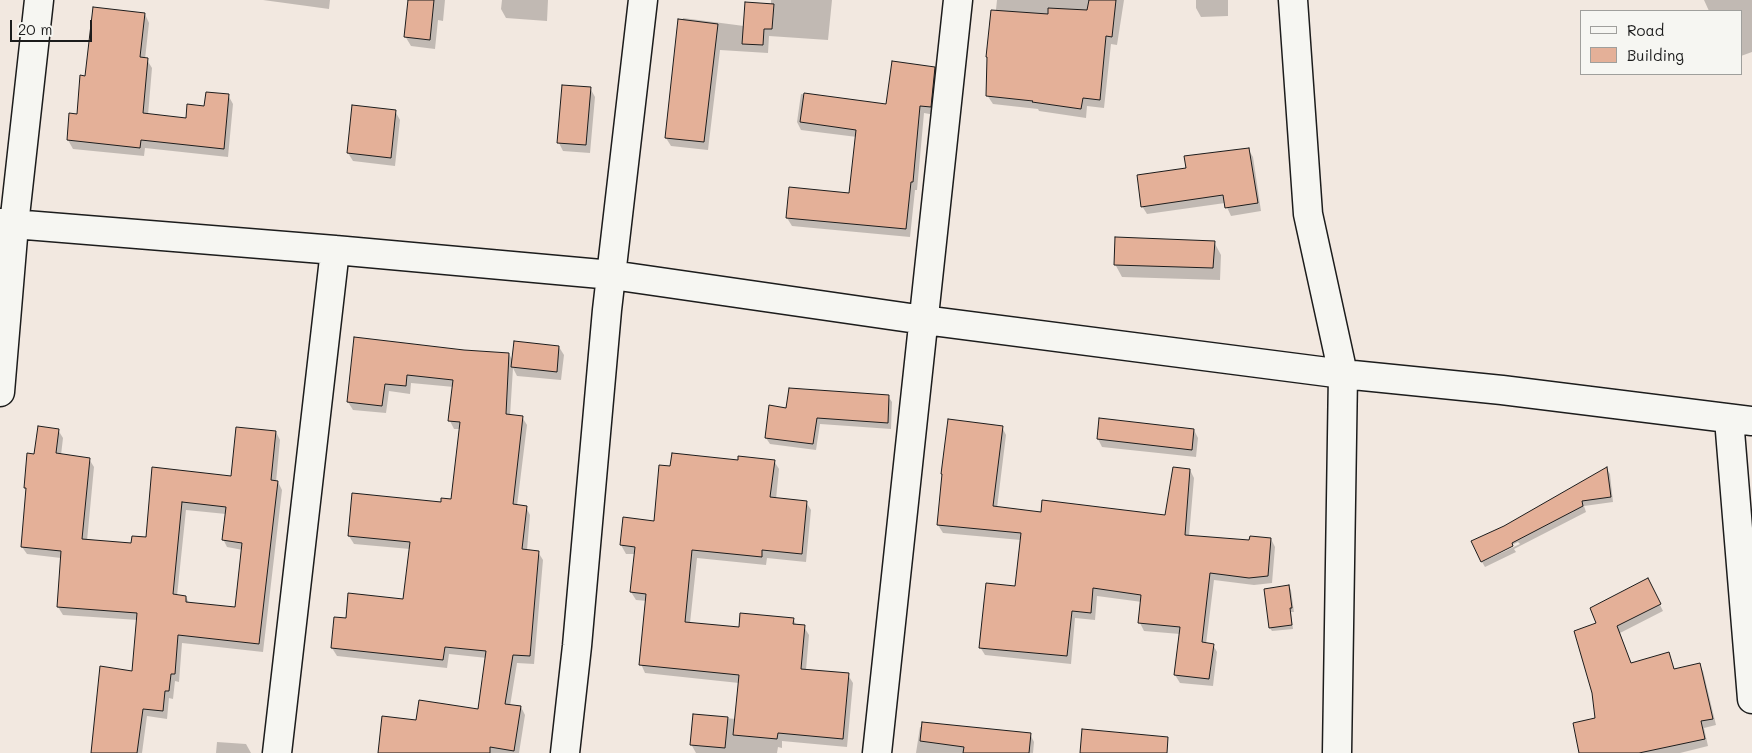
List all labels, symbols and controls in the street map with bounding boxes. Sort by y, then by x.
scale bar [12,10,95,42]
legend [1580,10,1742,75]
text: 20 m [18,19,52,39]
text: Road [1627,20,1664,40]
text: Building [1627,45,1684,65]

